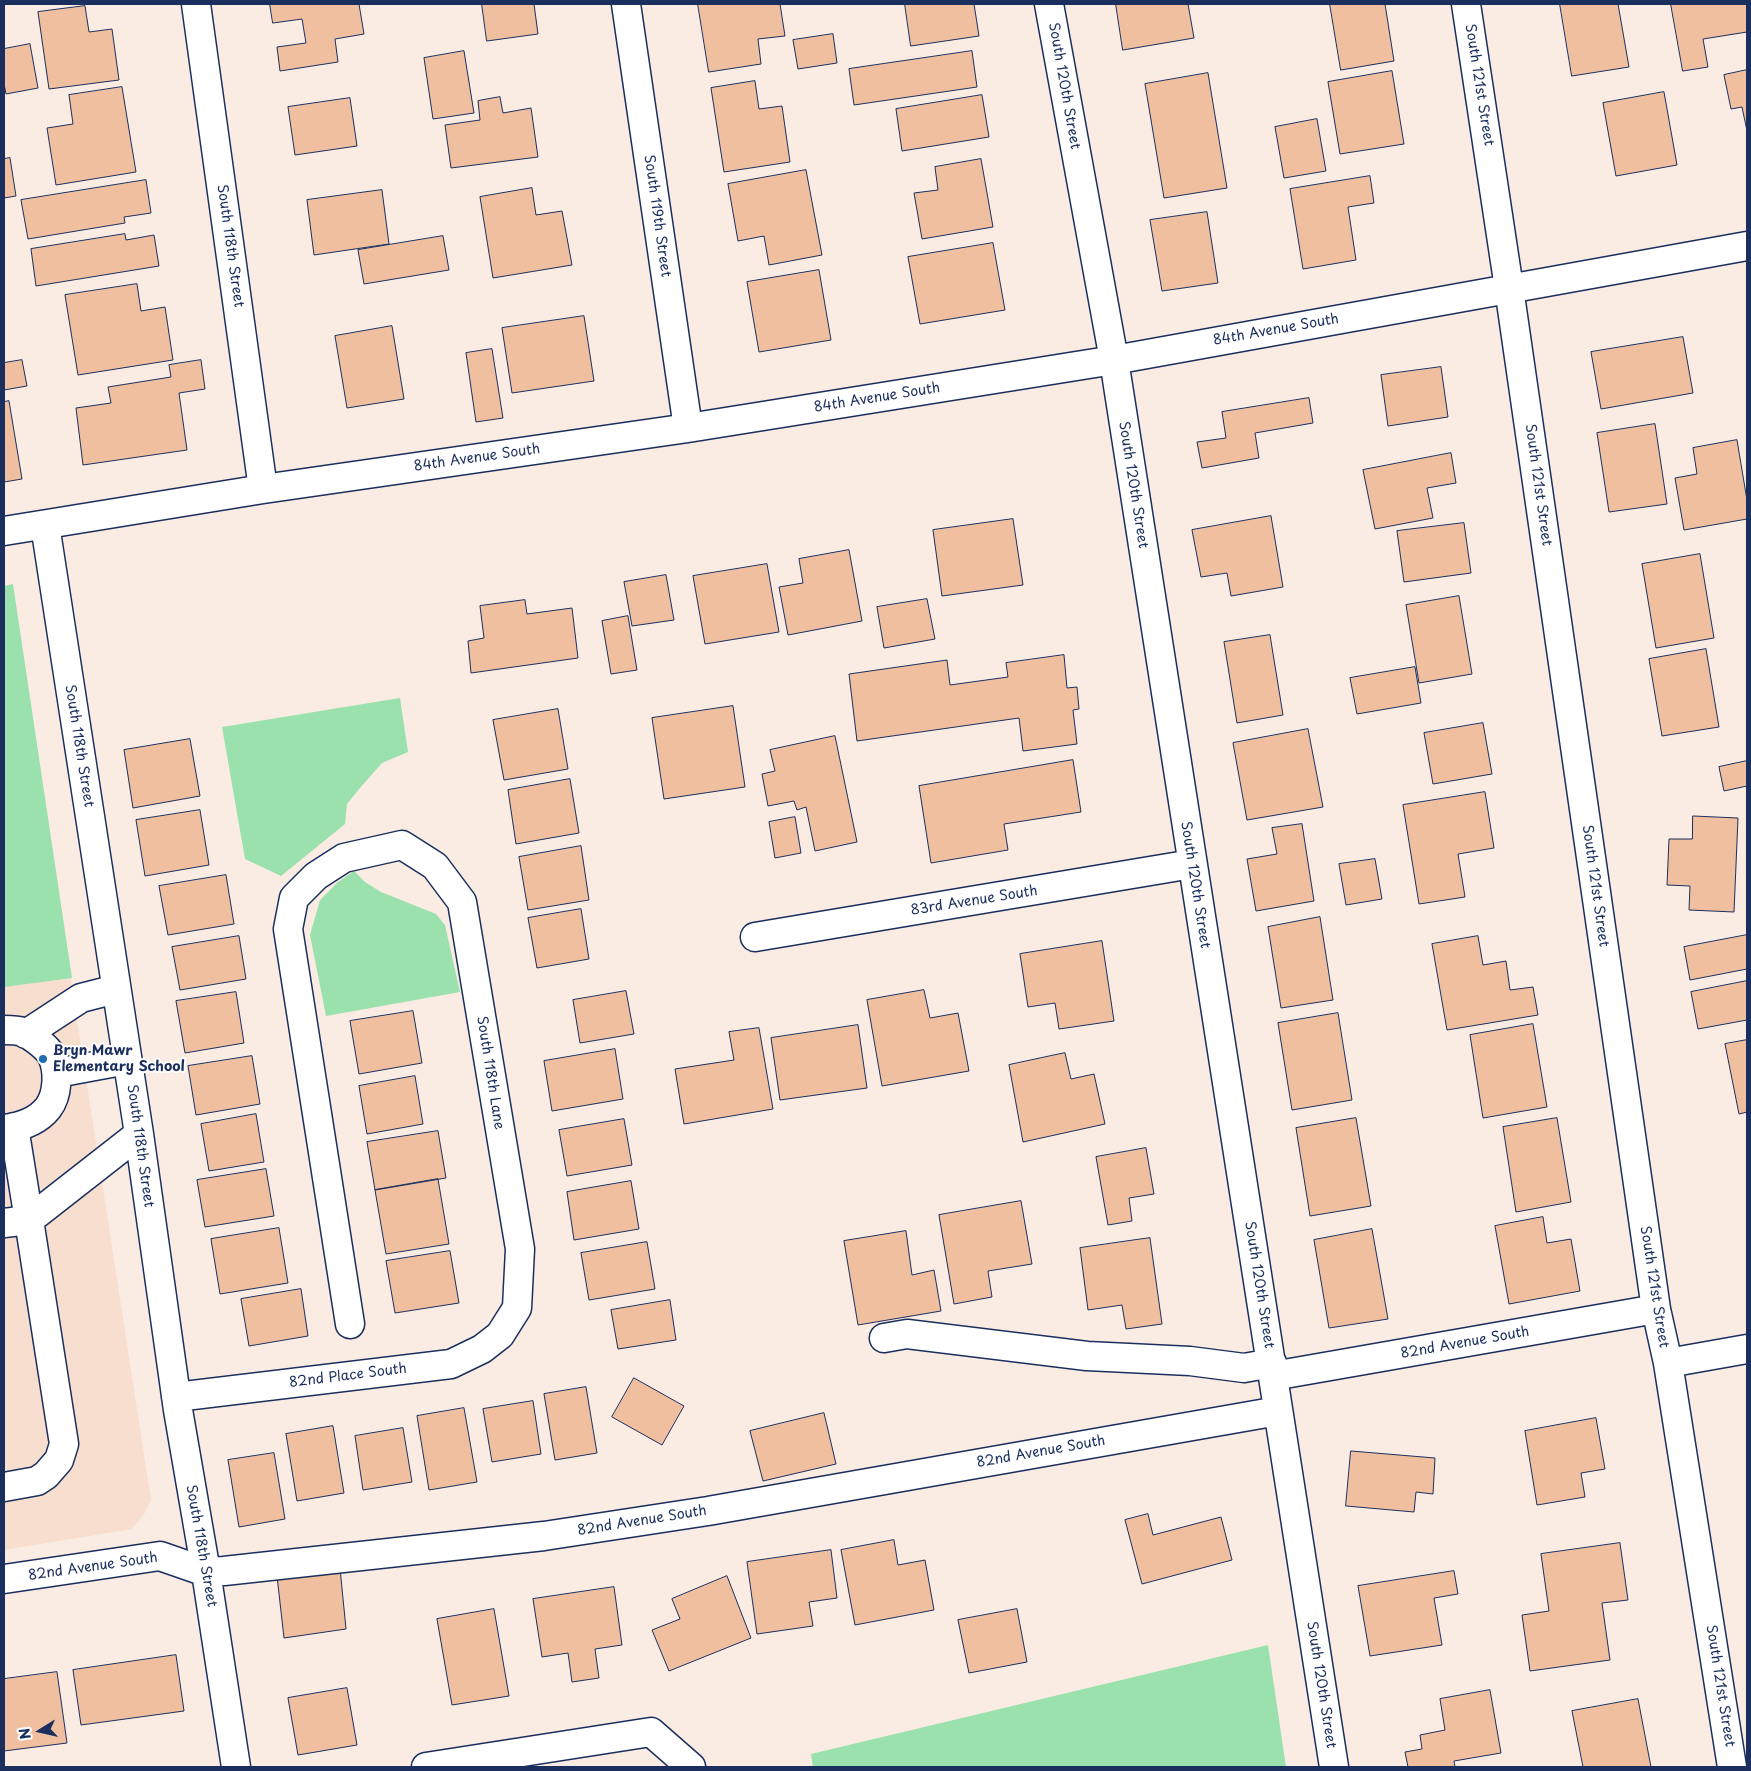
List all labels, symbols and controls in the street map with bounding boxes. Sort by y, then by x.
street label: South 120th Street [1045,21,1083,151]
street label: South 121st Street [1461,23,1497,147]
street label: South 119th Street [640,154,674,278]
street label: South 118th Street [213,184,247,308]
street label: 84th Avenue South [1212,311,1340,349]
street label: 84th Avenue South [813,380,941,416]
street label: South 120th Street [1115,420,1151,550]
street label: South 121st Street [1521,423,1555,547]
street label: 84th Avenue South [413,441,541,475]
street label: South 118th Street [61,684,97,808]
street label: South 120th Street [1177,820,1213,950]
street label: South 121st Street [1578,824,1612,948]
street label: 83rd Avenue South [909,883,1039,919]
street label: South 118th Lane [473,1015,507,1131]
place label: Bryn Mawr Elementary School [53,1043,185,1076]
marker: Bryn Mawr Elementary School [37,1053,49,1065]
street label: South 118th Street [123,1084,157,1208]
street label: South 120th Street [1241,1220,1277,1350]
street label: South 121st Street [1636,1225,1672,1349]
street label: 82nd Avenue South [1399,1323,1531,1363]
street label: 82nd Place South [288,1360,408,1392]
street label: 82nd Avenue South [975,1432,1107,1472]
street label: South 118th Street [182,1484,220,1608]
street label: 82nd Avenue South [576,1503,708,1539]
street label: 82nd Avenue South [27,1550,159,1584]
street label: South 120th Street [1303,1620,1339,1750]
street label: South 121st Street [1702,1624,1738,1748]
north arrow [15,1706,65,1756]
text: N [13,1726,36,1741]

